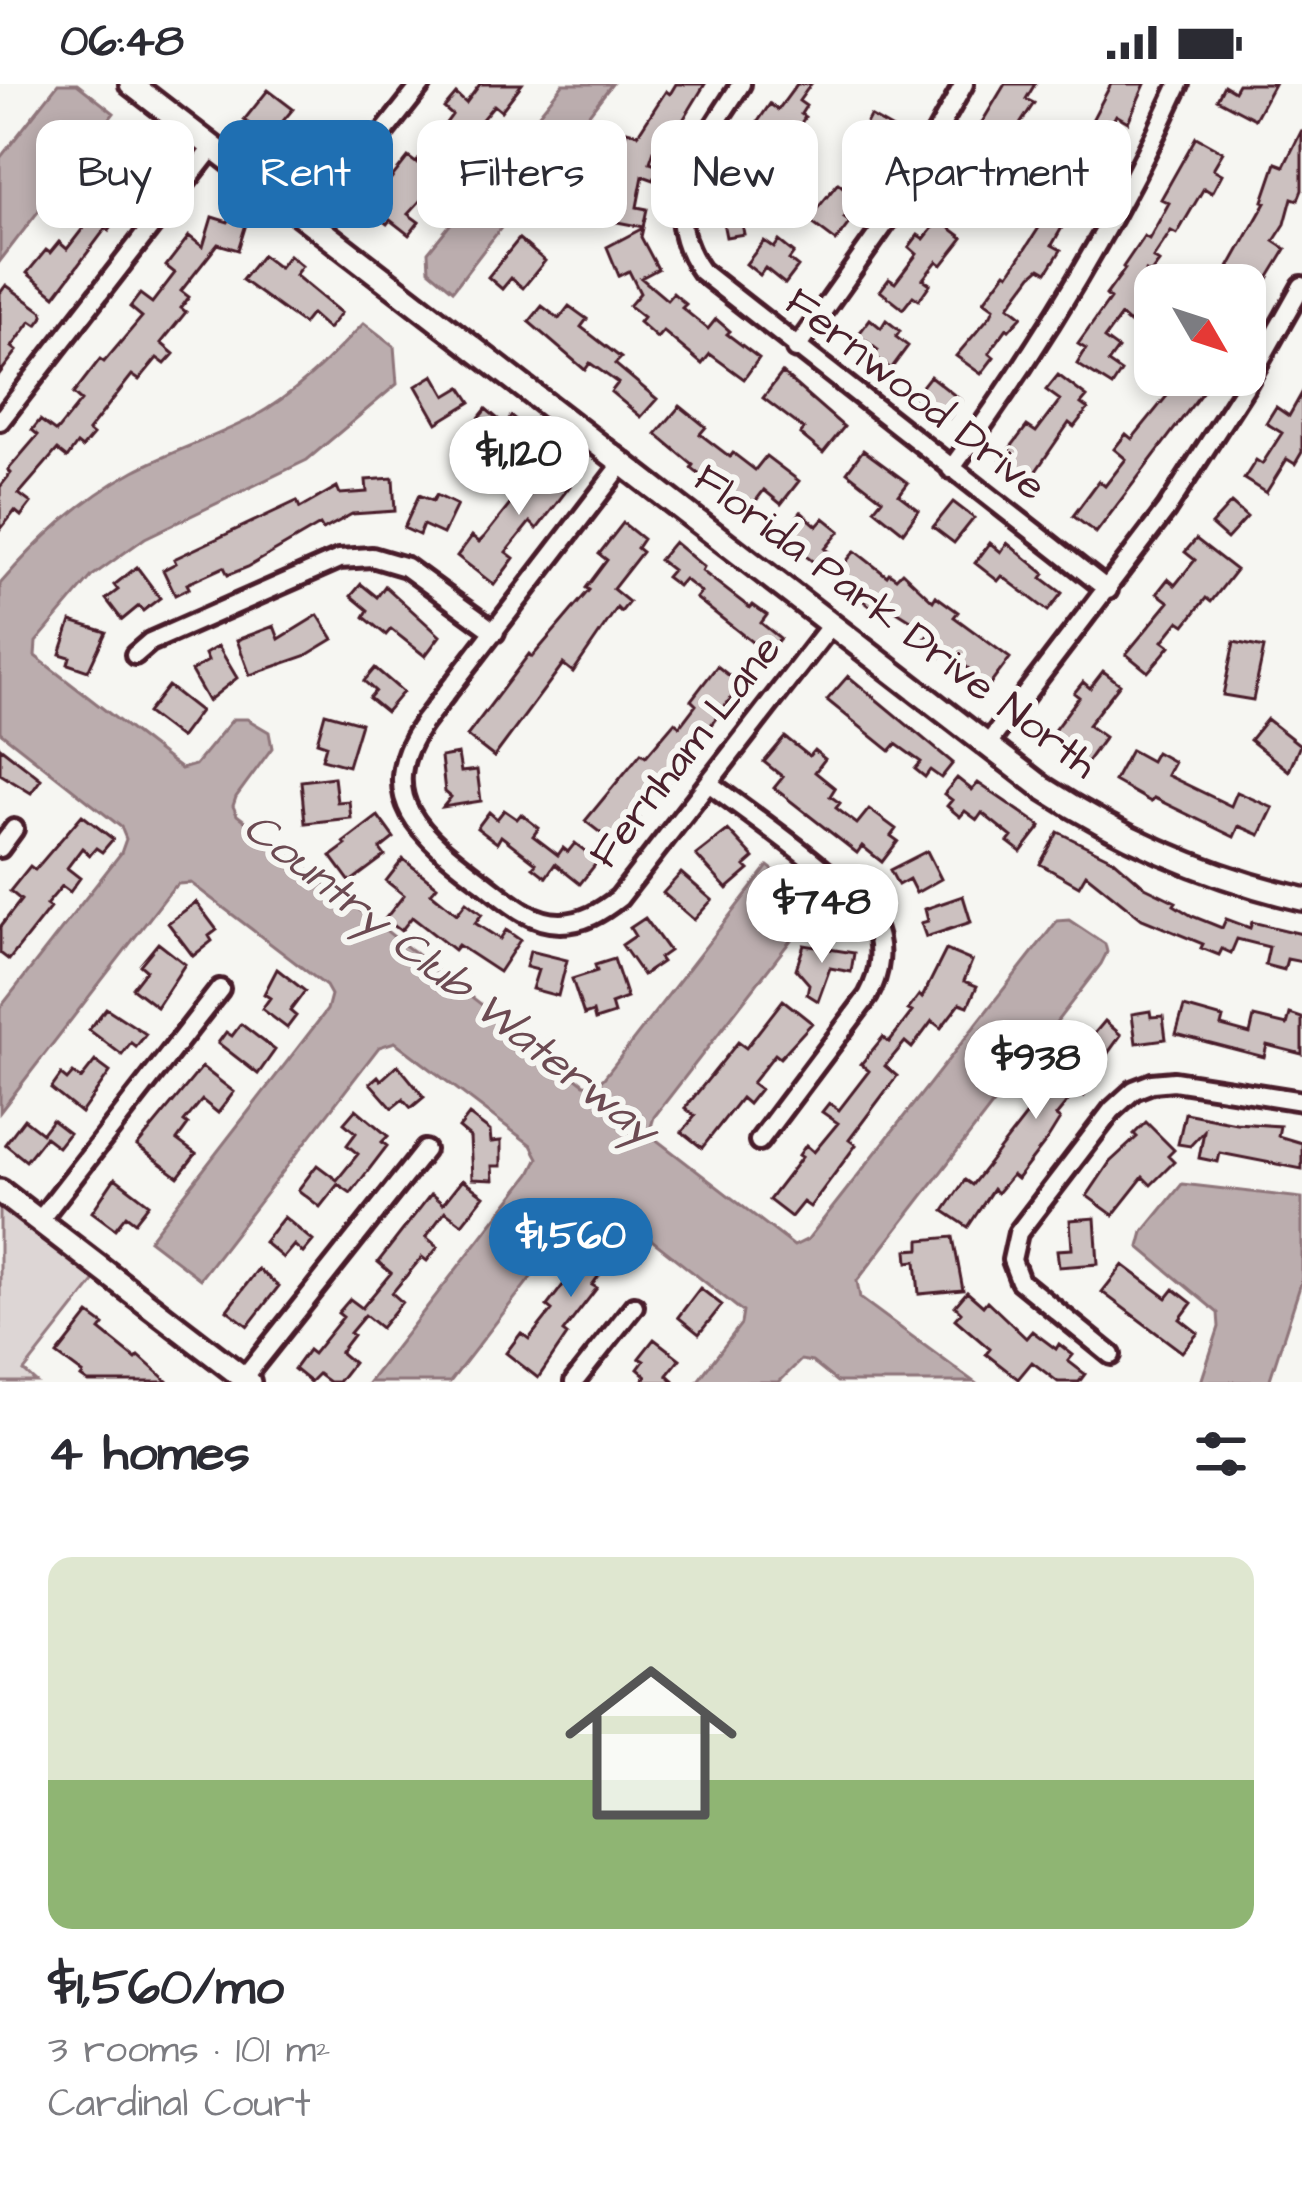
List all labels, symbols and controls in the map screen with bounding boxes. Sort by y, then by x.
text: 06:48 [60,11,184,73]
chip: Buy [36,120,194,228]
chip: Rent [218,120,393,228]
chip: Filters [417,120,627,228]
chip: New [651,120,818,228]
chip: Apartment [842,120,1131,228]
north arrow [1134,264,1266,396]
map controls [1134,264,1266,396]
street label: Fernwood Drive [772,275,1058,515]
pin: $1,120 [421,416,617,518]
text: $1,120 [476,428,562,482]
street label: Florida Park Drive North [681,451,1109,793]
street label: Fernham Lane [576,623,796,881]
water label: Country Club Waterway [229,798,673,1164]
pin: $748 [751,864,893,966]
text: $748 [773,876,871,930]
pin: $938 [965,1020,1107,1122]
text: $938 [991,1032,1081,1086]
pin: $1,560 [473,1198,669,1300]
text: $1,560 [516,1210,626,1264]
text: 4 homes [48,1419,250,1490]
icon: filters [1188,1421,1254,1487]
icon: home [543,1635,759,1851]
text: $1,560/mo [48,1953,284,2024]
text: 3 rooms · 101 m² [48,2024,331,2078]
text: Cardinal Court [48,2078,311,2132]

